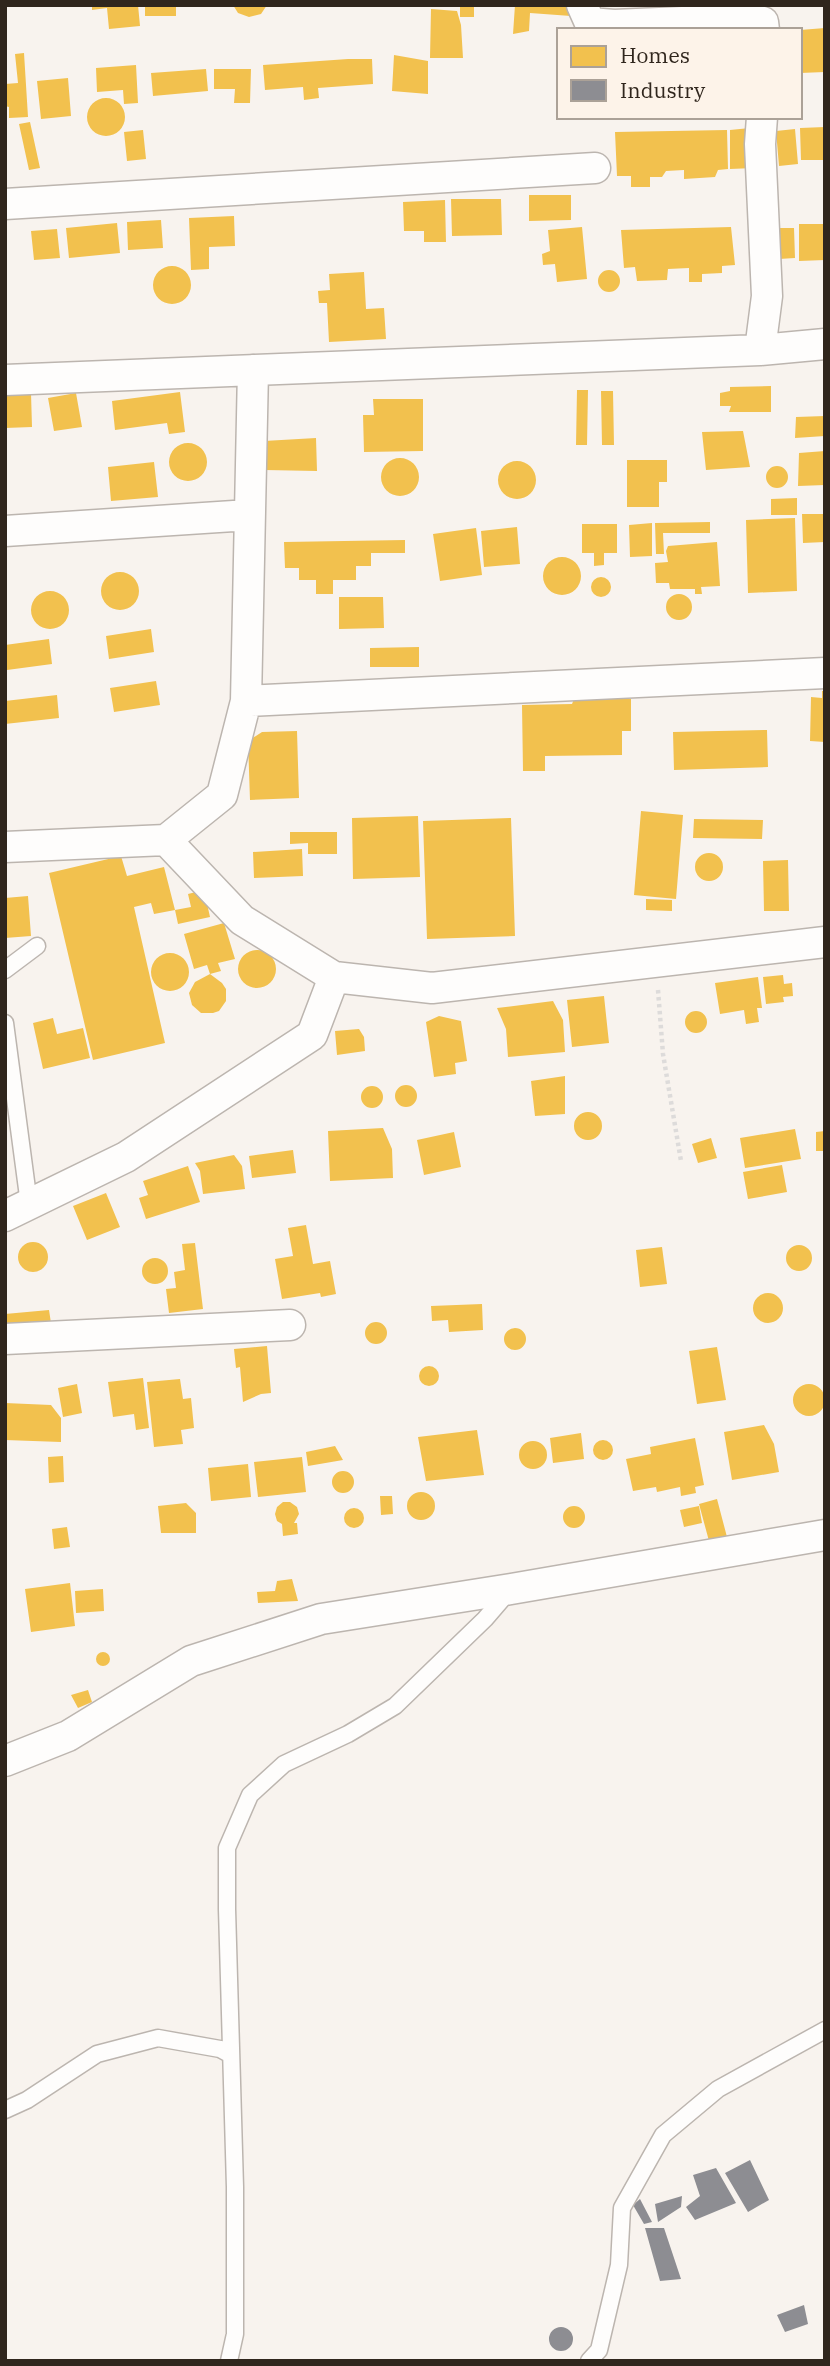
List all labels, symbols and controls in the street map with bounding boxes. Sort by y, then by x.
legend [557,28,802,119]
text: Homes [620,41,690,69]
text: Industry [620,76,706,104]

